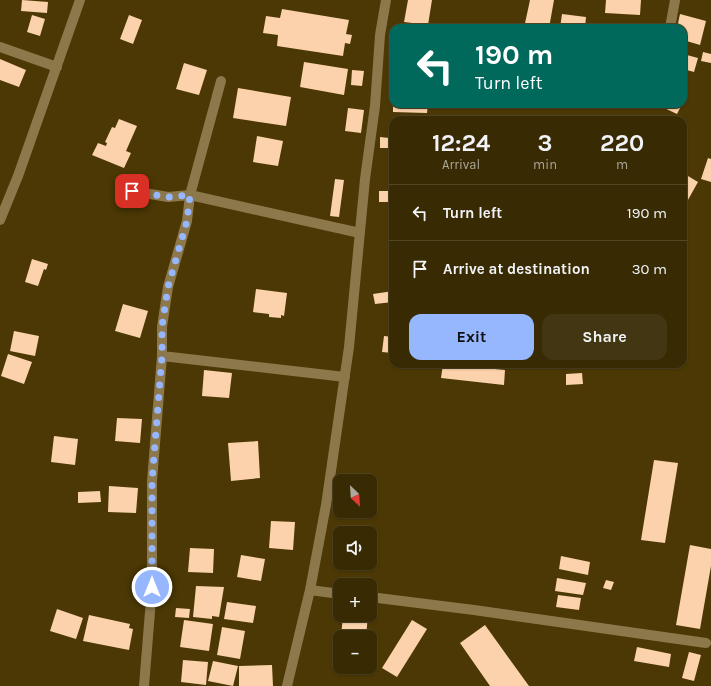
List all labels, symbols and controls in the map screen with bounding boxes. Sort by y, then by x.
text: 190 m [475,38,553,71]
icon: left [409,40,461,92]
text: Turn left [475,72,543,94]
text: 12:24 [432,129,490,157]
text: 3 [538,129,553,157]
text: 220 [600,129,644,157]
text: Arrival [442,157,480,172]
text: min [533,157,557,172]
text: m [616,157,628,172]
pin [115,174,149,208]
icon: arrive [121,180,143,202]
icon: left [409,202,431,224]
text: Turn left [443,204,502,222]
text: 190 m [627,204,667,222]
icon: arrive [409,258,431,280]
text: Arrive at destination [443,260,590,278]
text: 30 m [632,260,667,278]
button: Exit [409,314,534,360]
button: Share [542,314,667,360]
north arrow [333,474,377,518]
map controls [333,474,377,674]
button: sound [333,526,377,570]
position arrow [131,566,173,608]
button: + [333,578,377,622]
button: − [333,630,377,674]

